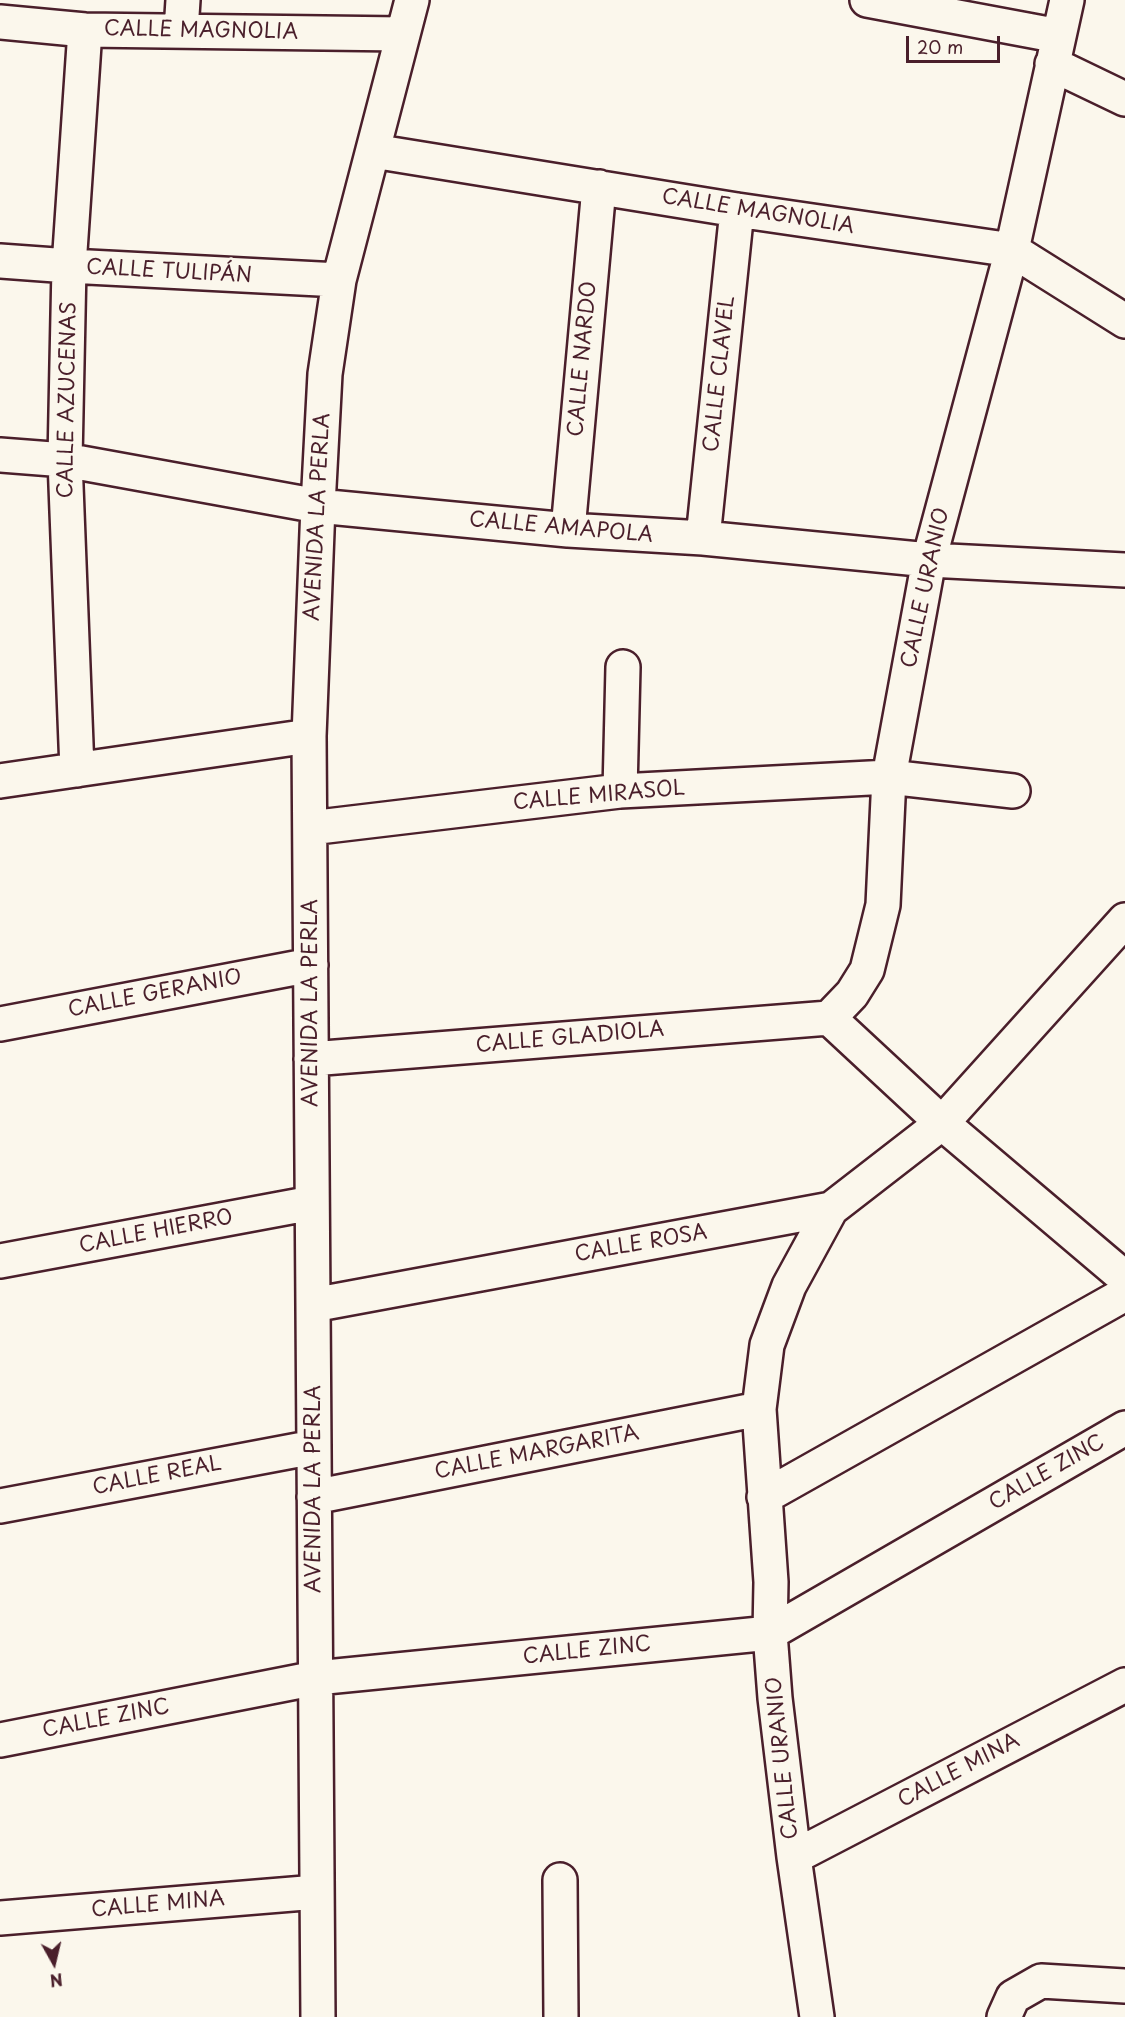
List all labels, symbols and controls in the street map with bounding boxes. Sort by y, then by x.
street label: CALLE MAGNOLIA [104,17,298,45]
scale bar [909,24,1004,62]
text: 20 m [917,33,963,60]
street label: CALLE MAGNOLIA [660,184,856,240]
street label: CALLE TULIPÁN [85,255,253,289]
street label: CALLE NARDO [564,280,602,438]
street label: CALLE CLAVEL [699,295,741,453]
street label: CALLE AZUCENAS [54,301,82,499]
street label: AVENIDA LA PERLA [300,412,336,622]
street label: CALLE URANIO [897,505,955,671]
street label: CALLE AMAPOLA [468,507,654,549]
street label: CALLE MIRASOL [512,776,686,816]
street label: AVENIDA LA PERLA [298,899,324,1107]
street label: CALLE GERANIO [66,965,244,1023]
street label: CALLE GLADIOLA [475,1017,665,1059]
street label: CALLE HIERRO [77,1205,235,1259]
street label: CALLE ROSA [573,1220,709,1268]
street label: AVENIDA LA PERLA [301,1385,327,1593]
street label: CALLE MARGARITA [433,1421,641,1485]
street label: CALLE ZINC [985,1430,1109,1516]
street label: CALLE REAL [90,1451,224,1501]
street label: CALLE ZINC [522,1632,652,1670]
street label: CALLE URANIO [762,1675,804,1841]
street label: CALLE ZINC [40,1694,172,1744]
street label: CALLE MINA [894,1728,1024,1814]
street label: CALLE MINA [90,1887,226,1923]
north arrow [24,1933,84,1993]
text: N [49,1968,64,1994]

